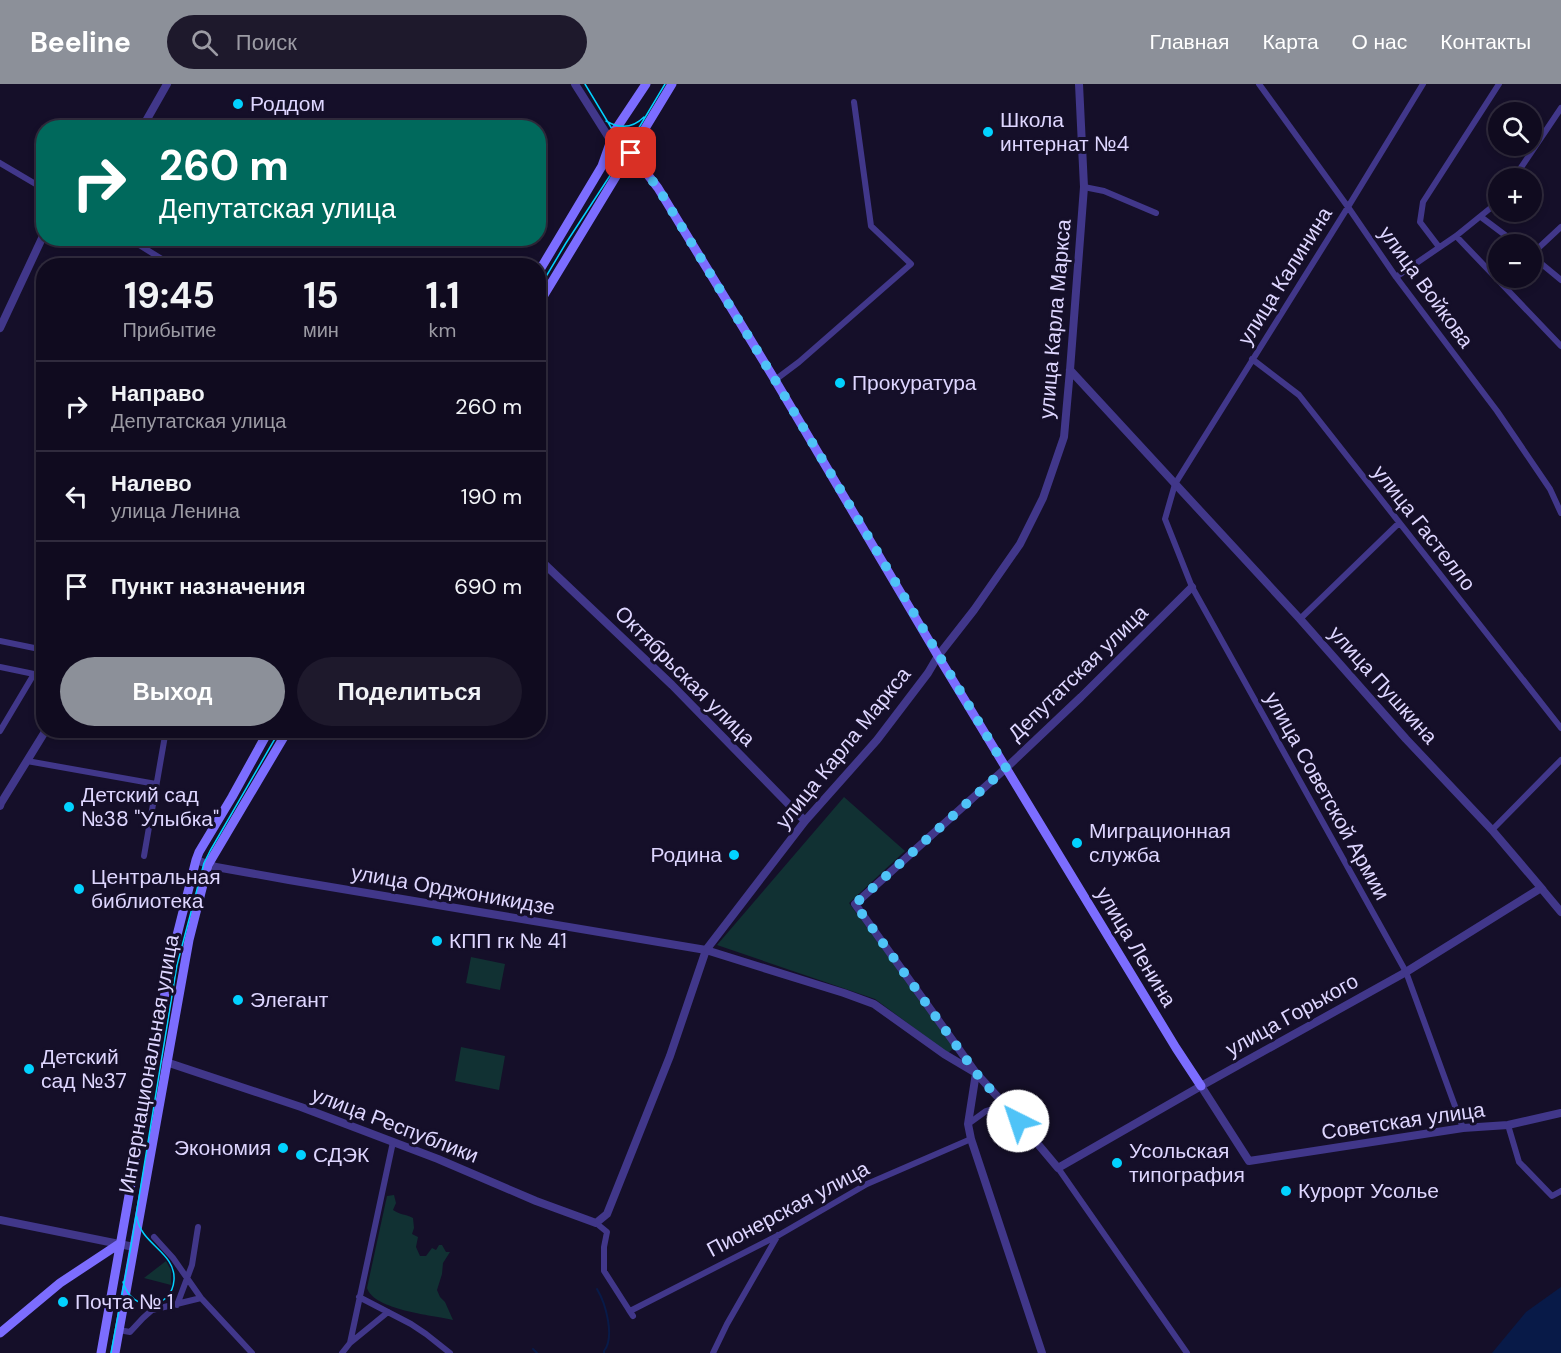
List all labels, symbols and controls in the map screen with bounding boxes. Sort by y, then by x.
search box [167,15,587,69]
text: Beeline [30,24,131,61]
icon: search [188,26,221,59]
text: Поиск [236,28,297,57]
text: Главная [1149,28,1229,56]
text: Карта [1262,28,1319,56]
text: О нас [1352,28,1407,56]
text: Контакты [1440,28,1531,56]
place label: Роддом [250,90,325,118]
marker: Роддом [231,97,245,111]
map controls [1488,102,1542,288]
button: search [1488,102,1542,156]
place label: Школа интернат №4 [1000,106,1130,158]
marker: Школа интернат №4 [981,125,995,139]
pin [605,127,656,178]
icon: arrive [614,136,647,169]
text: 260 m [159,138,289,193]
icon: right [60,144,138,222]
button: + [1488,168,1542,222]
text: Депутатская улица [159,191,396,226]
street label: улица Калинина [1231,201,1339,350]
street label: улица Карла Маркса [1032,218,1078,420]
street label: улица Войкова [1372,220,1480,354]
button: − [1488,234,1542,288]
text: 19:45 [124,272,215,319]
text: 15 [303,272,339,319]
text: 1.1 [425,272,459,319]
text: Прибытие [122,317,216,343]
text: мин [303,317,339,343]
text: km [428,317,456,343]
place label: Прокуратура [852,369,977,397]
marker: Прокуратура [833,376,847,390]
text: Направо [111,379,205,408]
icon: right [60,390,93,423]
text: 260 m [455,392,522,421]
text: Депутатская улица [111,408,287,434]
street label: улица Гастелло [1366,459,1482,597]
text: Налево [111,469,192,498]
icon: left [60,480,93,513]
text: 190 m [461,482,522,511]
text: улица Ленина [111,498,240,524]
icon: arrive [60,570,93,603]
text: Пункт назначения [111,572,306,601]
text: 690 m [454,572,522,601]
street label: Депутатская улица [1002,599,1154,747]
street label: Октябрьская улица [609,600,762,753]
street label: улица Пушкина [1322,620,1444,750]
button: Выход [60,657,285,726]
button: Поделиться [297,657,522,726]
street label: улица Карла Маркса [769,661,917,835]
street label: улица Советской Армии [1258,687,1396,905]
place label: Детский сад №38 "Улыбка" [81,781,219,833]
marker: Детский сад №38 "Улыбка" [62,800,76,814]
place label: Миграционная служба [1089,817,1231,869]
marker: Миграционная служба [1070,836,1084,850]
place label: Родина [650,841,722,869]
marker: Родина [727,848,741,862]
street label: улица Орджоникидзе [349,858,557,922]
place label: Центральная библиотека [91,863,221,915]
marker: Центральная библиотека [72,882,86,896]
street label: улица Ленина [1089,882,1183,1013]
place label: КПП гк № 41 [449,927,567,955]
street label: Интернациональная улица [112,932,186,1196]
marker: КПП гк № 41 [430,934,444,948]
street label: улица Горького [1221,967,1363,1063]
place label: Элегант [250,986,329,1014]
marker: Элегант [231,993,245,1007]
place label: Детский сад №37 [41,1043,127,1095]
marker: Детский сад №37 [22,1062,36,1076]
street label: улица Республики [308,1080,482,1170]
position arrow [986,1089,1050,1153]
street label: Советская улица [1320,1096,1487,1146]
place label: Экономия [174,1134,271,1162]
place label: Усольская типография [1129,1137,1245,1189]
marker: Экономия [276,1141,290,1155]
place label: СДЭК [313,1141,370,1169]
marker: СДЭК [294,1148,308,1162]
street label: Пионерская улица [702,1154,874,1264]
marker: Усольская типография [1110,1156,1124,1170]
place label: Курорт Усолье [1298,1177,1439,1205]
marker: Курорт Усолье [1279,1184,1293,1198]
place label: Почта № 1 [75,1288,174,1316]
marker: Почта № 1 [56,1295,70,1309]

